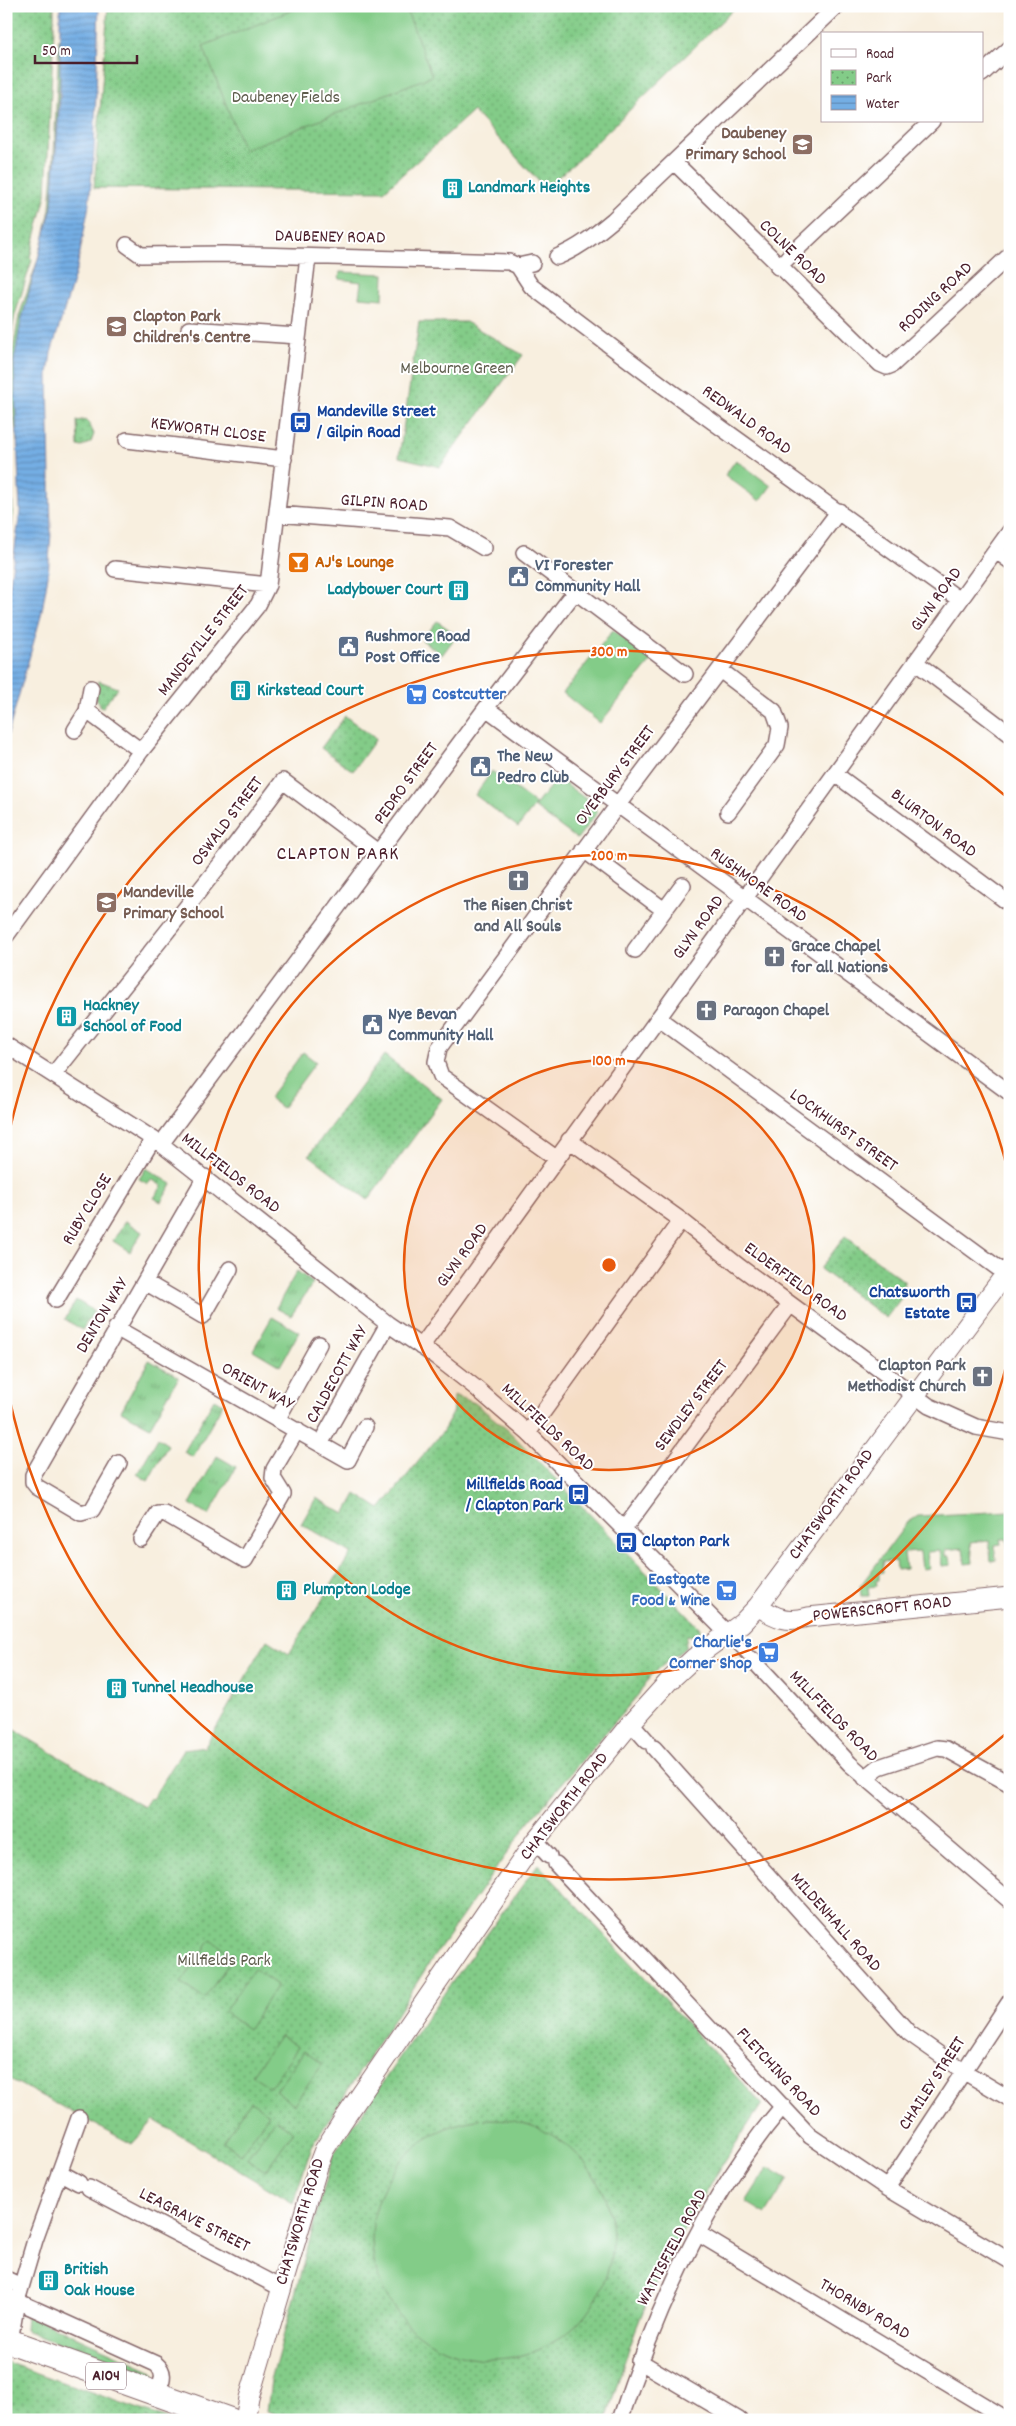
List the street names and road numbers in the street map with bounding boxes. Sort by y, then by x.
street label: COLNE ROAD [752,214,832,292]
street label: DAUBENEY ROAD [275,225,385,251]
street label: RODING ROAD [893,257,979,339]
street label: REDWALD ROAD [696,380,796,462]
street label: KEYWORTH CLOSE [149,412,267,450]
street label: GILPIN ROAD [340,488,428,520]
street label: GLYN ROAD [905,563,969,637]
street label: MANDEVILLE STREET [152,580,256,702]
street label: OVERBURY STREET [570,721,662,831]
street label: PEDRO STREET [369,738,445,830]
street label: OSWALD STREET [186,772,270,872]
street label: BLURTON ROAD [885,783,981,865]
street label: RUSHMORE ROAD [704,842,812,930]
street label: GLYN ROAD [667,891,731,965]
street label: LOCKHURST STREET [784,1083,902,1179]
street label: MILLFIELDS ROAD [175,1127,285,1221]
street label: RUBY CLOSE [57,1170,119,1250]
street label: GLYN ROAD [431,1219,495,1293]
street label: ELDERFIELD ROAD [738,1237,852,1329]
street label: DENTON WAY [71,1273,136,1358]
street label: CALDECOTT WAY [301,1320,376,1428]
street label: SEWDLEY STREET [649,1355,735,1457]
street label: ORIENT WAY [216,1357,299,1418]
street label: MILLFIELDS ROAD [495,1378,599,1478]
street label: CHATSWORTH ROAD [783,1445,881,1565]
street label: POWERSCROFT ROAD [811,1590,953,1630]
street label: MILLFIELDS ROAD [782,1665,884,1769]
street label: CHATSWORTH ROAD [515,1748,615,1866]
street label: MILDENHALL ROAD [784,1868,886,1978]
street label: FLETCHING ROAD [730,2023,826,2123]
street label: CHAILEY STREET [893,2032,973,2136]
street label: CHATSWORTH ROAD [270,2156,332,2288]
street label: LEAGRAVE STREET [134,2182,254,2260]
street label: WATTISFIELD ROAD [632,2185,714,2311]
street label: THORNBY ROAD [814,2273,914,2347]
road number: A104 [86,2362,126,2390]

